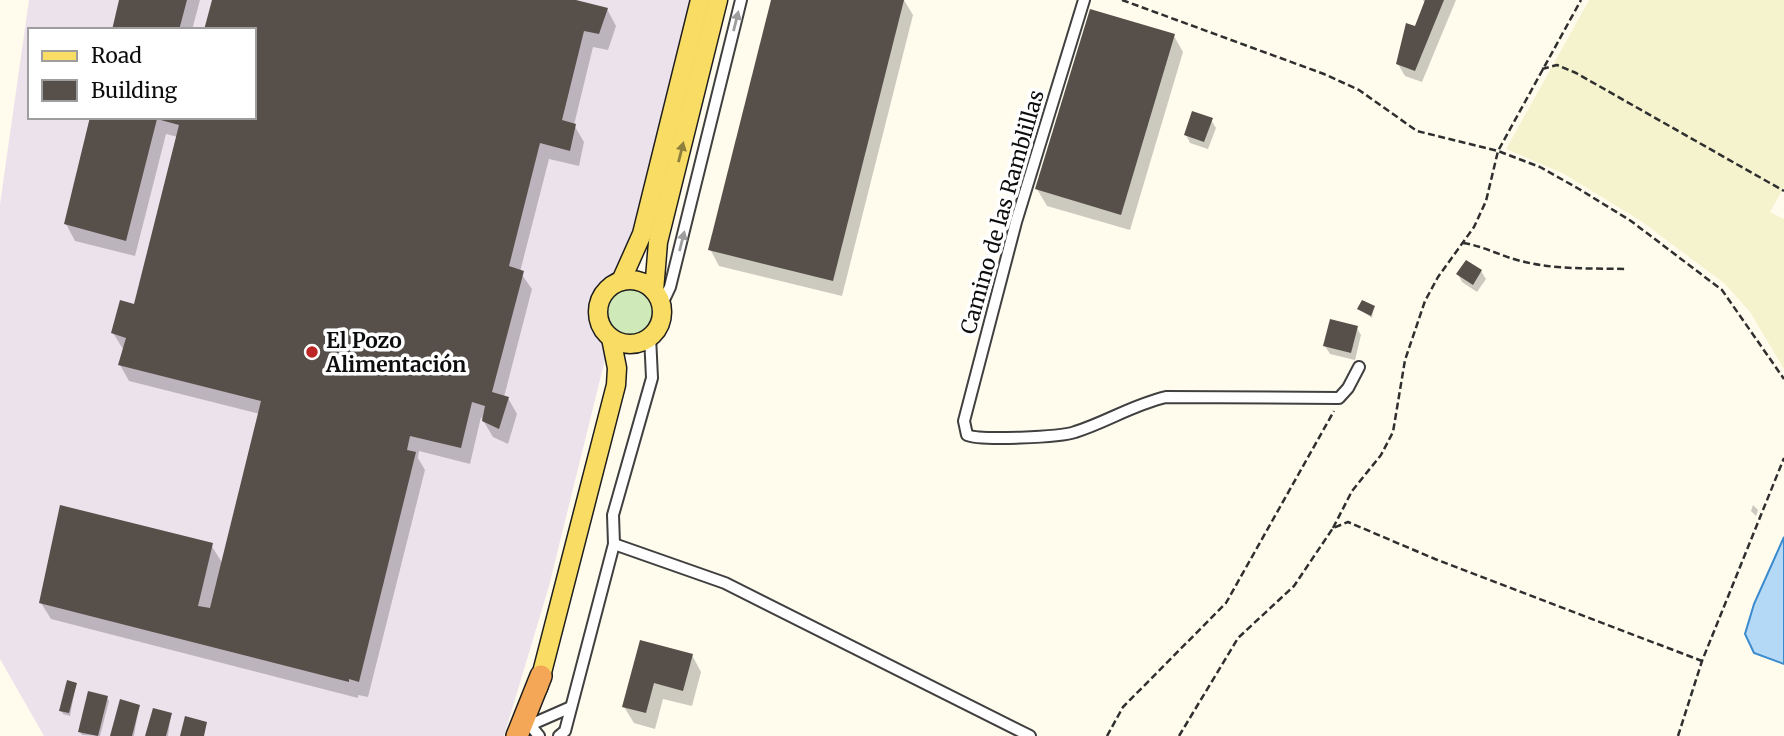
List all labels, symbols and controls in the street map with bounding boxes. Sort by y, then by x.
one-way arrow [731,10,742,32]
legend [28,28,256,119]
text: Road [91,42,142,69]
text: Building [91,77,178,104]
street label: Camino de las Ramblillas [954,87,1050,337]
one-way arrow [676,141,687,163]
one-way arrow [676,230,687,252]
place label: El Pozo Alimentación [325,327,466,378]
marker: El Pozo Alimentación [304,344,320,360]

